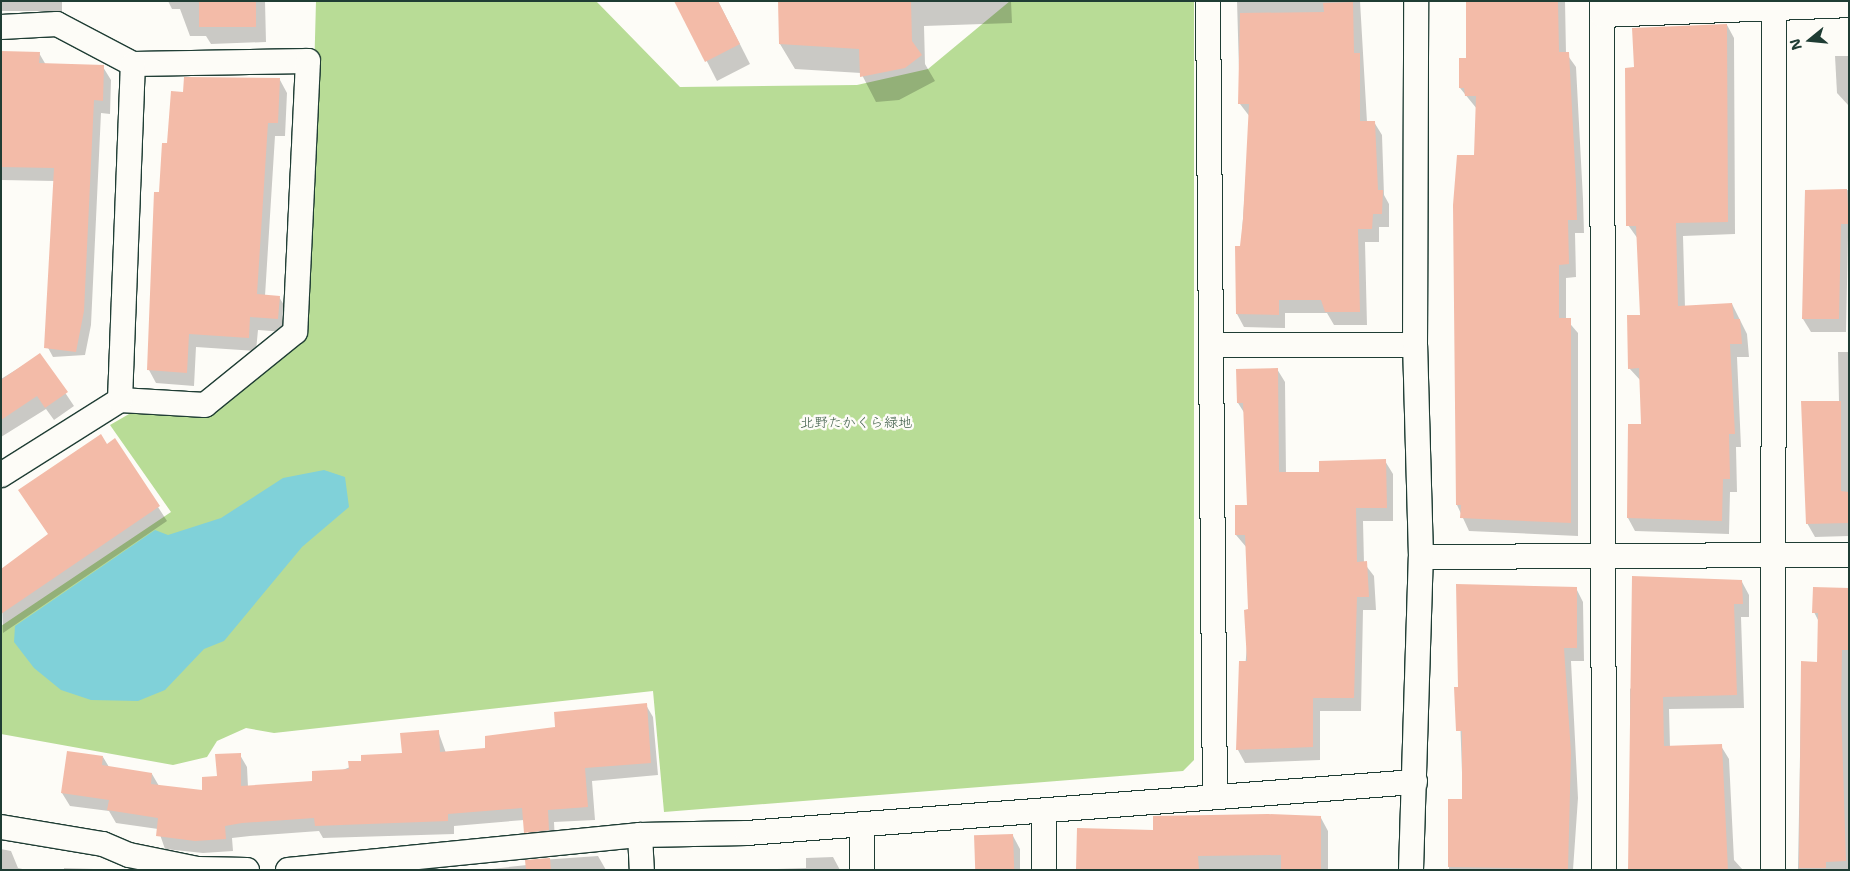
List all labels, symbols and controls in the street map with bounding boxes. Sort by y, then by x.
north arrow [1785,15,1835,65]
text: N [1785,36,1806,52]
park label: 北野たかくら緑地 [800,414,912,430]

